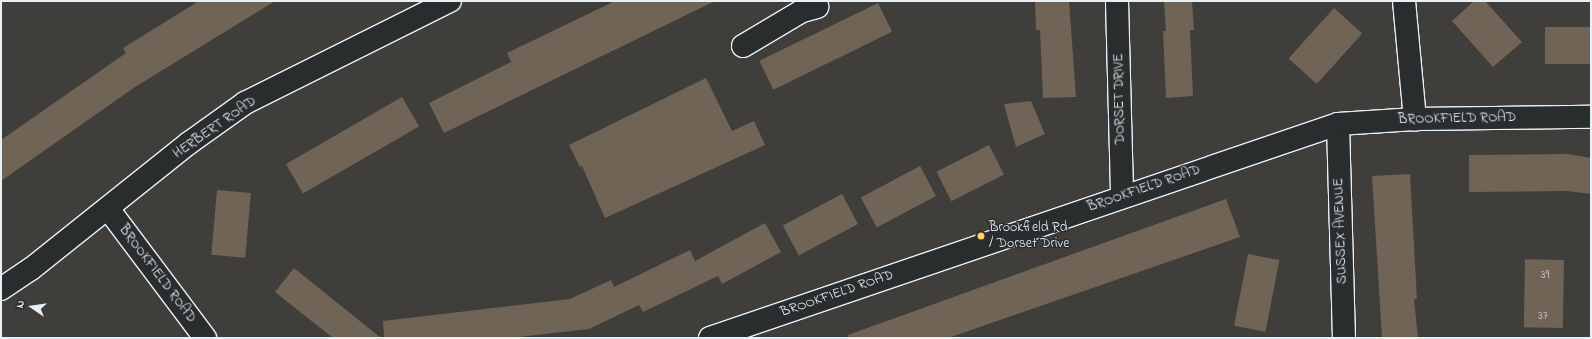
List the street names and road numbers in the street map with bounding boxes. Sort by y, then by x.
street label: DORSET DRIVE [1111,53,1129,145]
street label: HERBERT ROAD [170,93,260,163]
street label: BROOKFIELD ROAD [1398,110,1516,128]
street label: BROOKFIELD ROAD [1085,162,1203,216]
street label: SUSSEX AVENUE [1331,178,1351,284]
street label: BROOKFIELD ROAD [115,222,199,326]
street label: BROOKFIELD ROAD [778,267,896,321]

